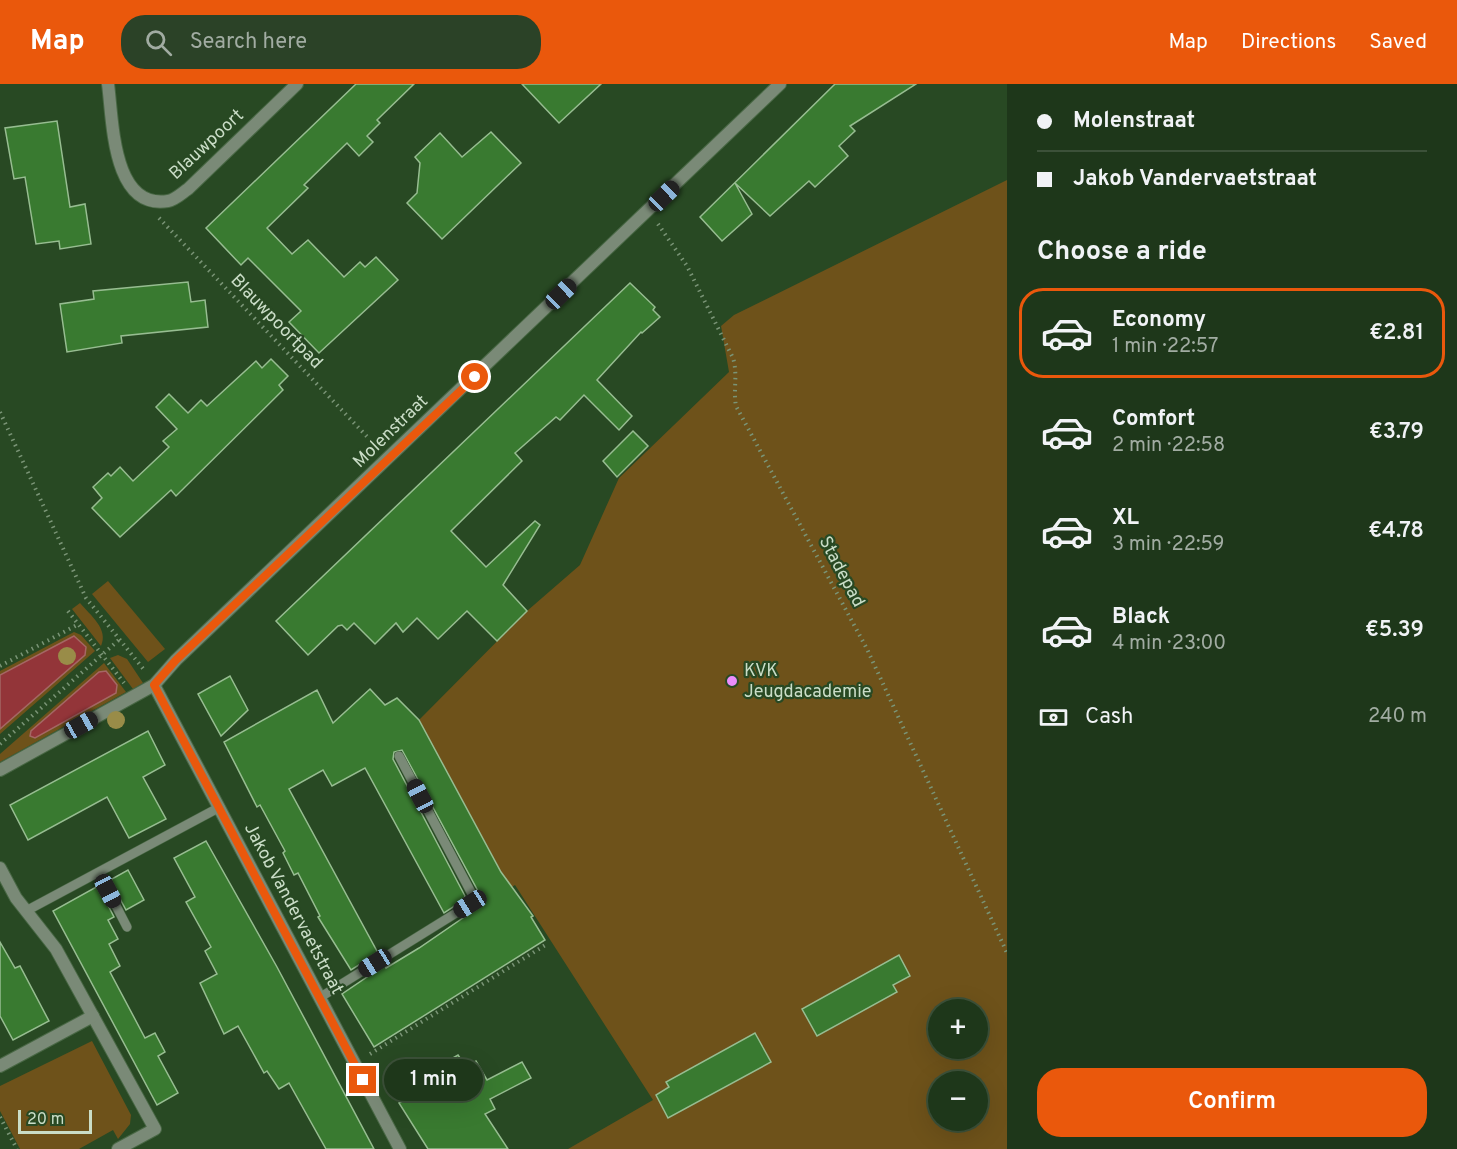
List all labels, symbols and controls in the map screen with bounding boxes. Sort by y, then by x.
search box [121,15,541,69]
text: Map [30,24,85,60]
icon: search [142,26,175,59]
text: Search here [190,29,307,56]
text: Map [1168,29,1208,56]
text: Directions [1241,29,1336,56]
text: Saved [1369,29,1427,56]
street label: Blauwpoort [165,105,249,185]
text: Molenstraat [1073,108,1195,135]
text: Jakob Vandervaetstraat [1073,166,1317,193]
car [645,177,683,215]
text: Choose a ride [1037,235,1207,269]
street label: Blauwpoortpad [225,270,327,374]
car [542,275,580,313]
icon: car [1040,306,1094,360]
text: Economy [1112,307,1206,334]
text: €2.81 [1369,320,1424,347]
text: 1 min · 22:57 [1112,334,1218,360]
route start [461,363,488,390]
street label: Molenstraat [349,390,433,474]
icon: car [1040,405,1094,459]
text: Comfort [1112,406,1195,433]
text: €3.79 [1369,419,1424,446]
text: 2 min · 22:58 [1112,433,1225,459]
icon: car [1040,504,1094,558]
text: XL [1112,505,1139,532]
text: €4.78 [1368,518,1424,545]
text: 3 min · 22:59 [1112,532,1225,558]
street label: Stadepad [813,533,869,611]
icon: car [1040,603,1094,657]
text: Black [1112,604,1170,631]
text: €5.39 [1365,617,1424,644]
text: 4 min · 23:00 [1112,631,1226,657]
place label: KVK Jeugdacademie [744,660,872,704]
marker: KVK Jeugdacademie [725,674,739,688]
icon: cash [1037,701,1070,734]
text: Cash [1085,704,1134,731]
text: 240 m [1368,704,1427,730]
car [61,708,101,742]
car [404,776,436,816]
street label: Jakob Vandervaetstraat [238,819,348,999]
car [92,871,124,911]
car [450,887,490,921]
car [355,946,395,980]
map controls [928,999,988,1131]
button: + [928,999,988,1059]
callout: 1 min [384,1059,483,1101]
route end [349,1066,376,1093]
text: 1 min [410,1067,457,1093]
button: Confirm [1037,1068,1427,1137]
button: − [928,1071,988,1131]
scale bar [18,1107,92,1134]
text: 20 m [27,1110,64,1130]

